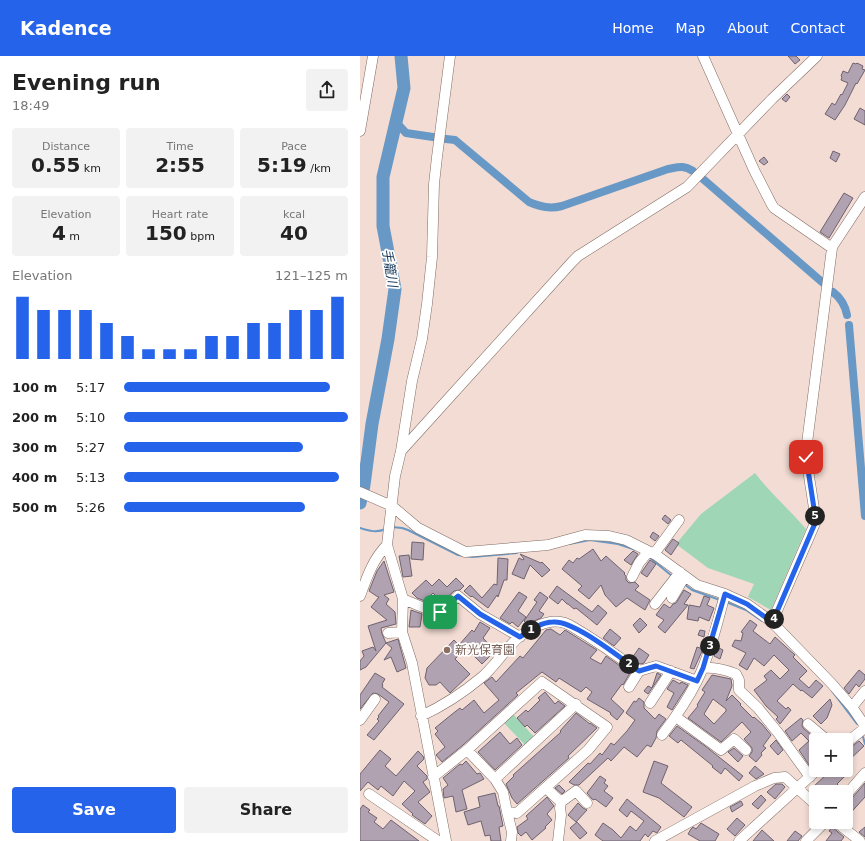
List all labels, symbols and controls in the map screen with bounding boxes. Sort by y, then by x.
text: Kadence [20,17,112,39]
text: Home [612,20,654,36]
text: Map [676,20,705,36]
text: About [727,20,769,36]
text: Contact [791,20,845,36]
button: share [306,69,348,111]
text: Evening run [12,70,161,95]
text: 18:49 [12,98,49,113]
text: Distance [42,140,90,153]
text: Time [167,140,193,153]
text: Pace [281,140,307,153]
text: 0.55 [31,153,80,177]
text: 2:55 [155,153,205,177]
text: 5:19 [257,153,307,177]
text: km [80,162,101,175]
text: /km [307,162,331,175]
text: Elevation [40,208,92,221]
text: Heart rate [152,208,208,221]
text: kcal [283,208,305,221]
text: 4 [52,221,66,245]
text: 150 [145,221,187,245]
text: 40 [280,221,308,245]
text: m [66,230,80,243]
text: bpm [187,230,215,243]
water label: 手籠川 [380,248,401,290]
text: Elevation [12,268,72,283]
text: 121–125 m [275,268,348,283]
text: 100 m [12,380,57,395]
text: 5:17 [76,380,105,395]
text: 200 m [12,410,57,425]
text: 5:10 [76,410,105,425]
text: 300 m [12,440,57,455]
text: 5:27 [76,440,105,455]
pin [789,440,823,474]
icon: check [795,446,817,468]
text: 400 m [12,470,57,485]
text: 5:13 [76,470,105,485]
text: 500 m [12,500,57,515]
text: 5:26 [76,500,105,515]
pin: 5 [805,506,825,526]
text: 5 [811,509,819,522]
pin [423,595,457,629]
icon: arrive [429,601,451,623]
pin: 4 [764,609,784,629]
text: 4 [770,612,778,625]
pin: 1 [521,620,541,640]
text: 1 [527,623,535,636]
pin: 3 [700,636,720,656]
text: 3 [706,639,714,652]
place label: 新光保育園 [455,643,515,657]
marker: 新光保育園 [442,645,452,655]
pin: 2 [619,654,639,674]
text: 2 [625,657,633,670]
map controls [809,733,853,829]
button: + [809,733,853,777]
button: − [809,785,853,829]
button: Save [12,787,176,833]
button: Share [184,787,348,833]

